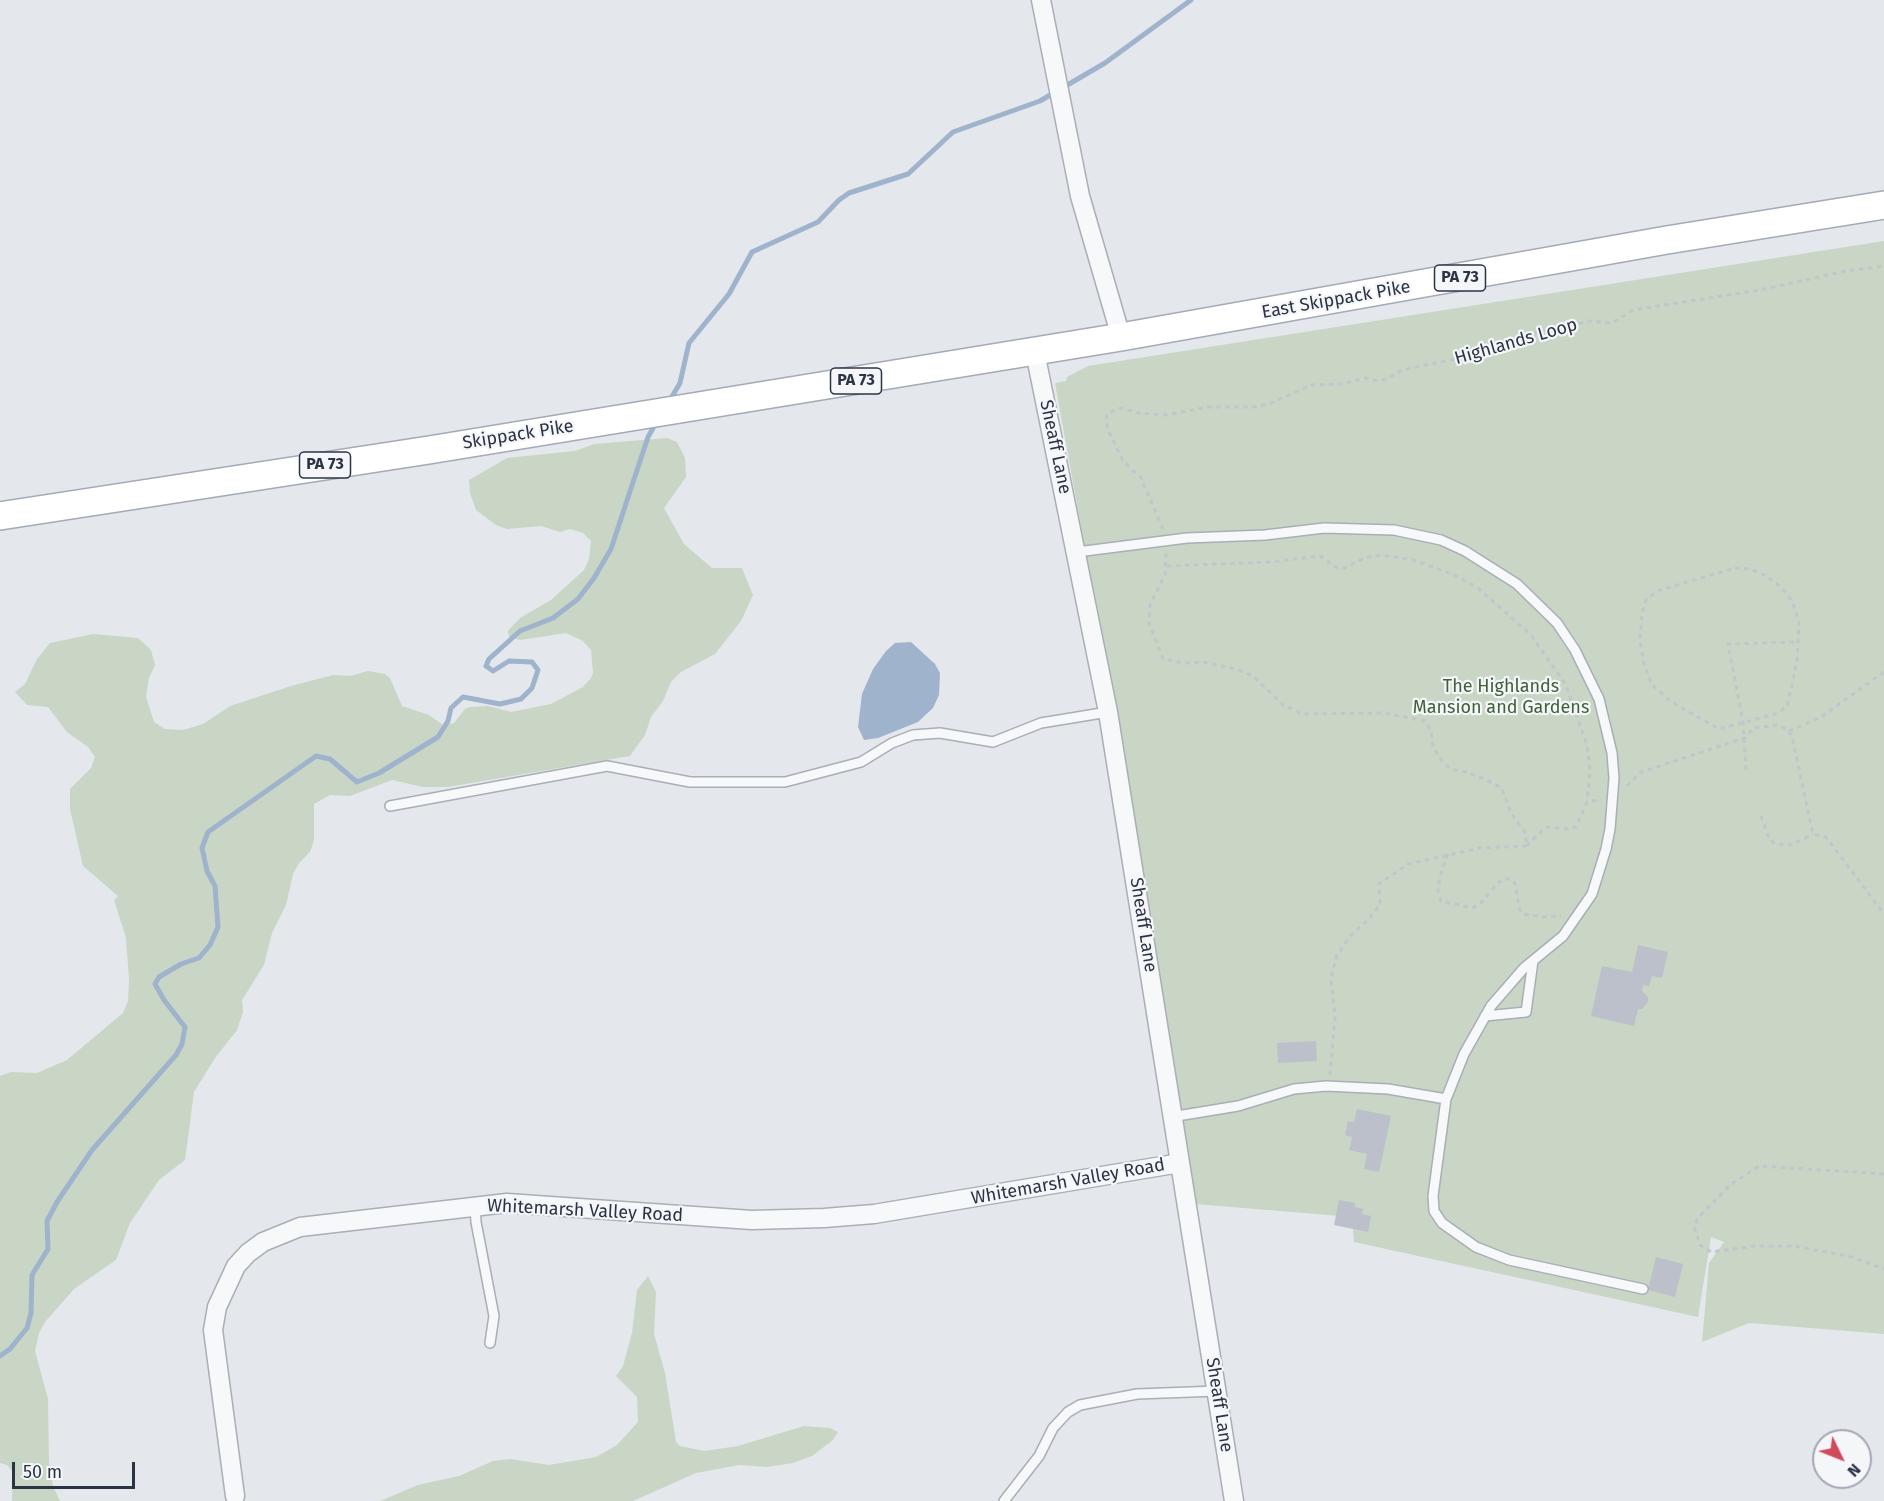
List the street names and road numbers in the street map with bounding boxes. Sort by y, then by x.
road number: PA 73 [1434,265,1486,291]
street label: East Skippack Pike [1260,276,1412,324]
street label: Highlands Loop [1452,314,1580,370]
road number: PA 73 [830,368,882,394]
street label: Sheaff Lane [1035,398,1075,496]
street label: Skippack Pike [461,416,575,454]
road number: PA 73 [300,452,350,478]
street label: Sheaff Lane [1125,876,1161,974]
street label: Whitemarsh Valley Road [969,1154,1167,1210]
street label: Whitemarsh Valley Road [486,1195,684,1227]
street label: Sheaff Lane [1201,1356,1237,1454]

